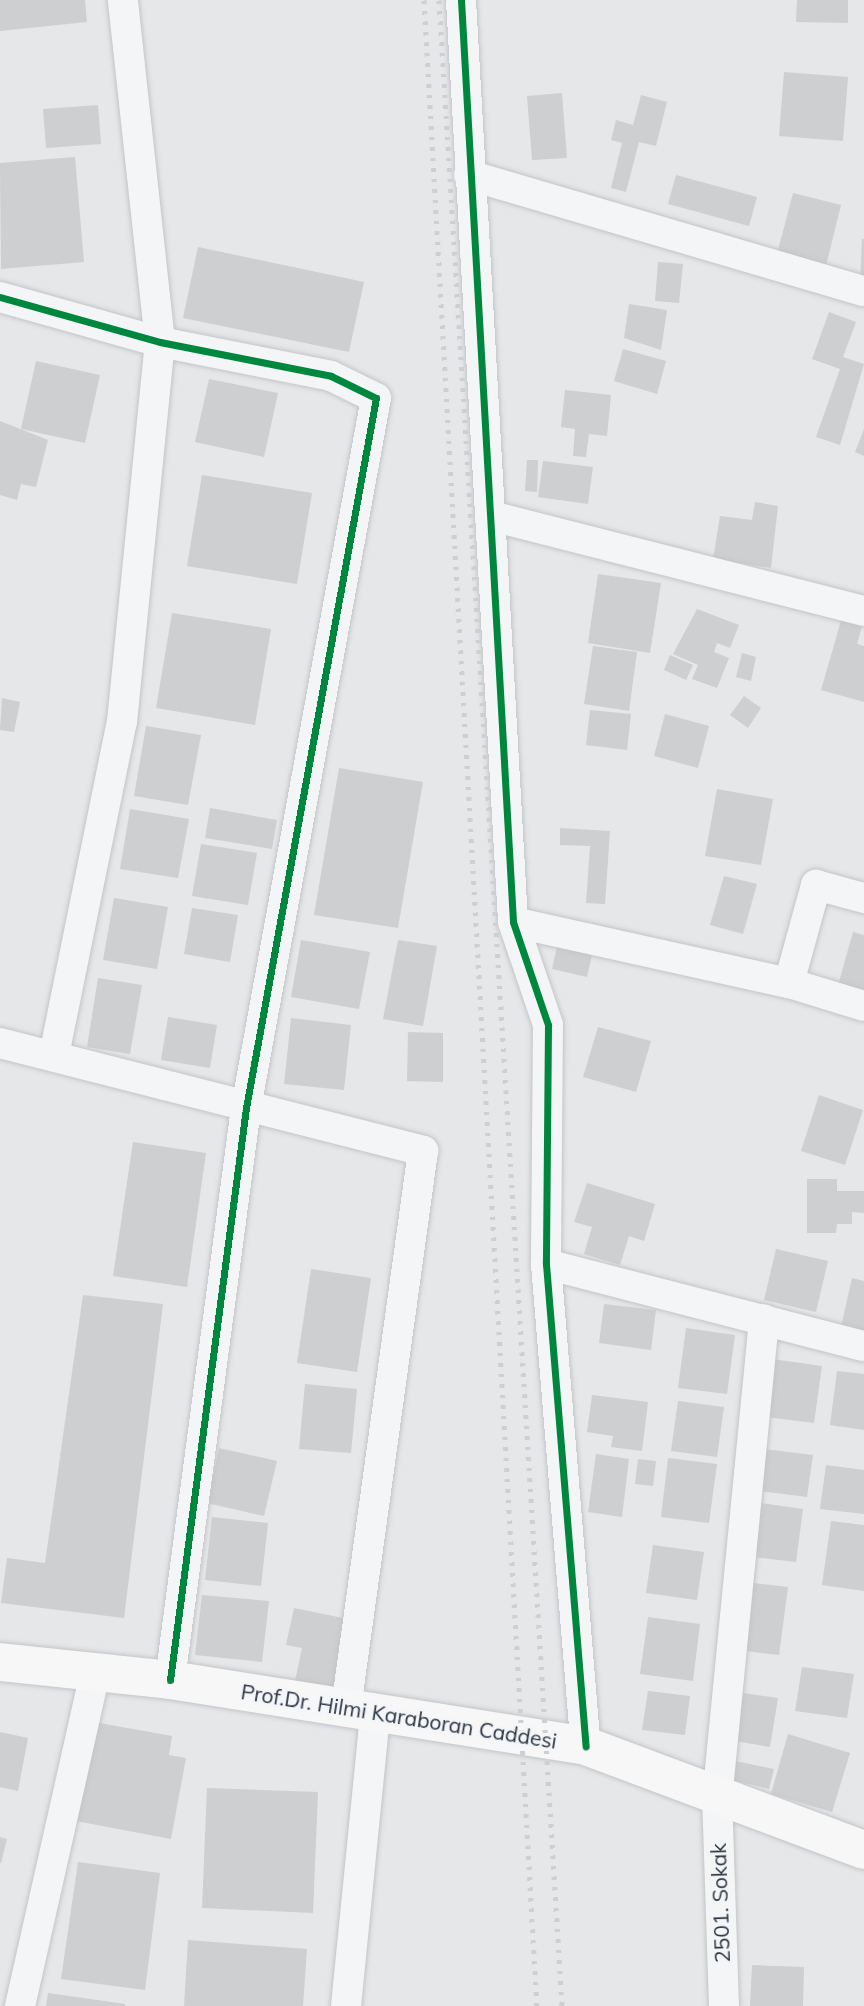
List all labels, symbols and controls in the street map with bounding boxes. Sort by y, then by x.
street label: Prof.Dr. Hilmi Karaboran Caddesi [239,1679,559,1753]
street label: 2501. Sokak [705,1843,735,1963]

